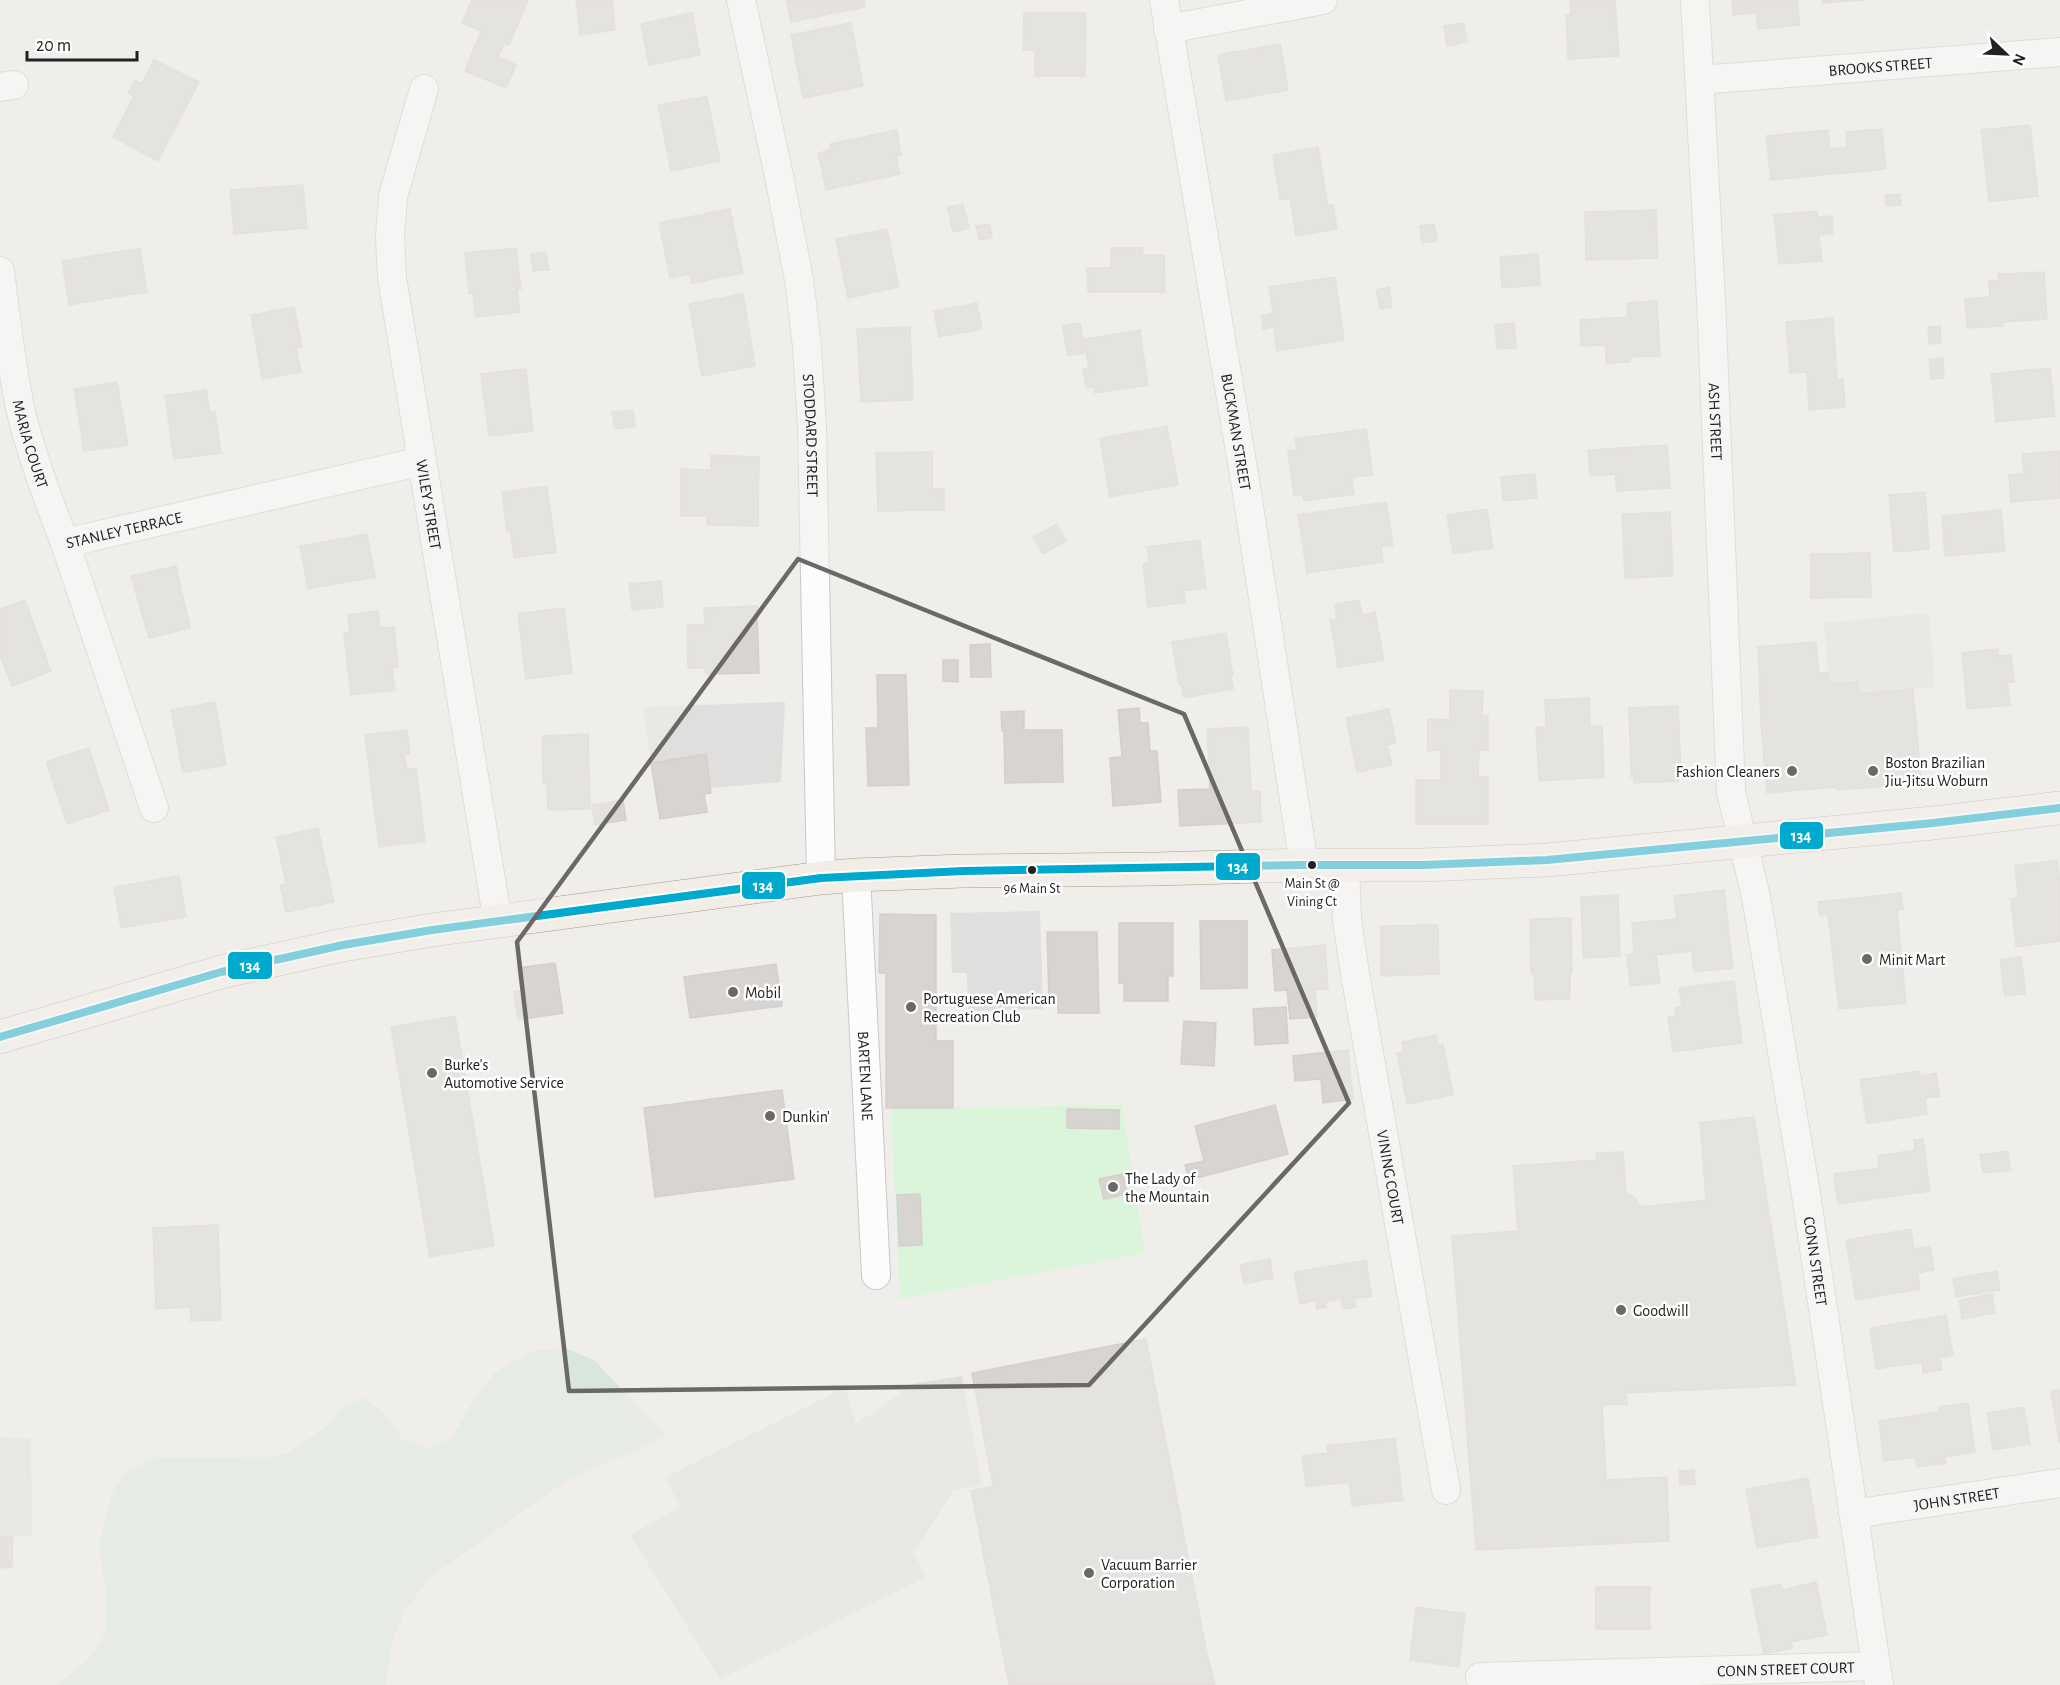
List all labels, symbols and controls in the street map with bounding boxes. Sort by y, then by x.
scale bar [27,24,136,62]
north arrow [1976,24,2036,84]
text: 20 m [36,37,71,55]
text: N [2009,51,2028,68]
street label: BROOKS STREET [1828,55,1933,79]
street label: BUCKMAN STREET [1218,372,1253,492]
street label: STODDARD STREET [800,373,820,498]
street label: ASH STREET [1705,382,1725,461]
street label: MARIA COURT [10,398,51,491]
street label: WILEY STREET [413,458,444,551]
street label: STANLEY TERRACE [65,509,184,551]
place label: Boston Brazilian Jiu-Jitsu Woburn [1885,755,1988,789]
place label: Fashion Cleaners [1676,764,1780,780]
marker: Fashion Cleaners [1785,764,1799,778]
marker: Boston Brazilian Jiu-Jitsu Woburn [1866,764,1880,778]
line badge: 134 [1779,821,1824,850]
text: 134 [1791,828,1811,844]
line badge: 134 [1215,852,1261,881]
text: 134 [1228,859,1248,875]
marker: Main St @ Vining Ct [1306,859,1318,871]
marker: 96 Main St [1026,864,1038,876]
line badge: 134 [741,871,786,900]
place label: Main St @ Vining Ct [1284,877,1340,909]
text: 134 [753,878,773,894]
place label: 96 Main St [1004,882,1061,896]
line badge: 134 [227,951,273,980]
marker: Minit Mart [1860,952,1874,966]
place label: Minit Mart [1879,952,1945,968]
text: 134 [240,958,260,974]
marker: Mobil [726,985,740,999]
place label: Mobil [745,985,781,1001]
place label: Portuguese American Recreation Club [923,991,1056,1025]
marker: Portuguese American Recreation Club [904,1000,918,1014]
street label: BARTEN LANE [855,1031,875,1121]
place label: Burke's Automotive Service [444,1057,564,1091]
marker: Burke's Automotive Service [425,1066,439,1080]
marker: Dunkin' [763,1109,777,1123]
place label: Dunkin' [782,1109,830,1125]
street label: VINING COURT [1374,1129,1406,1226]
place label: The Lady of the Mountain [1125,1171,1209,1205]
marker: The Lady of the Mountain [1106,1180,1120,1194]
street label: CONN STREET [1800,1216,1830,1307]
marker: Goodwill [1614,1303,1628,1317]
place label: Goodwill [1633,1303,1689,1319]
street label: JOHN STREET [1913,1485,2001,1514]
place label: Vacuum Barrier Corporation [1101,1557,1198,1591]
marker: Vacuum Barrier Corporation [1082,1566,1096,1580]
street label: CONN STREET COURT [1717,1660,1855,1679]

